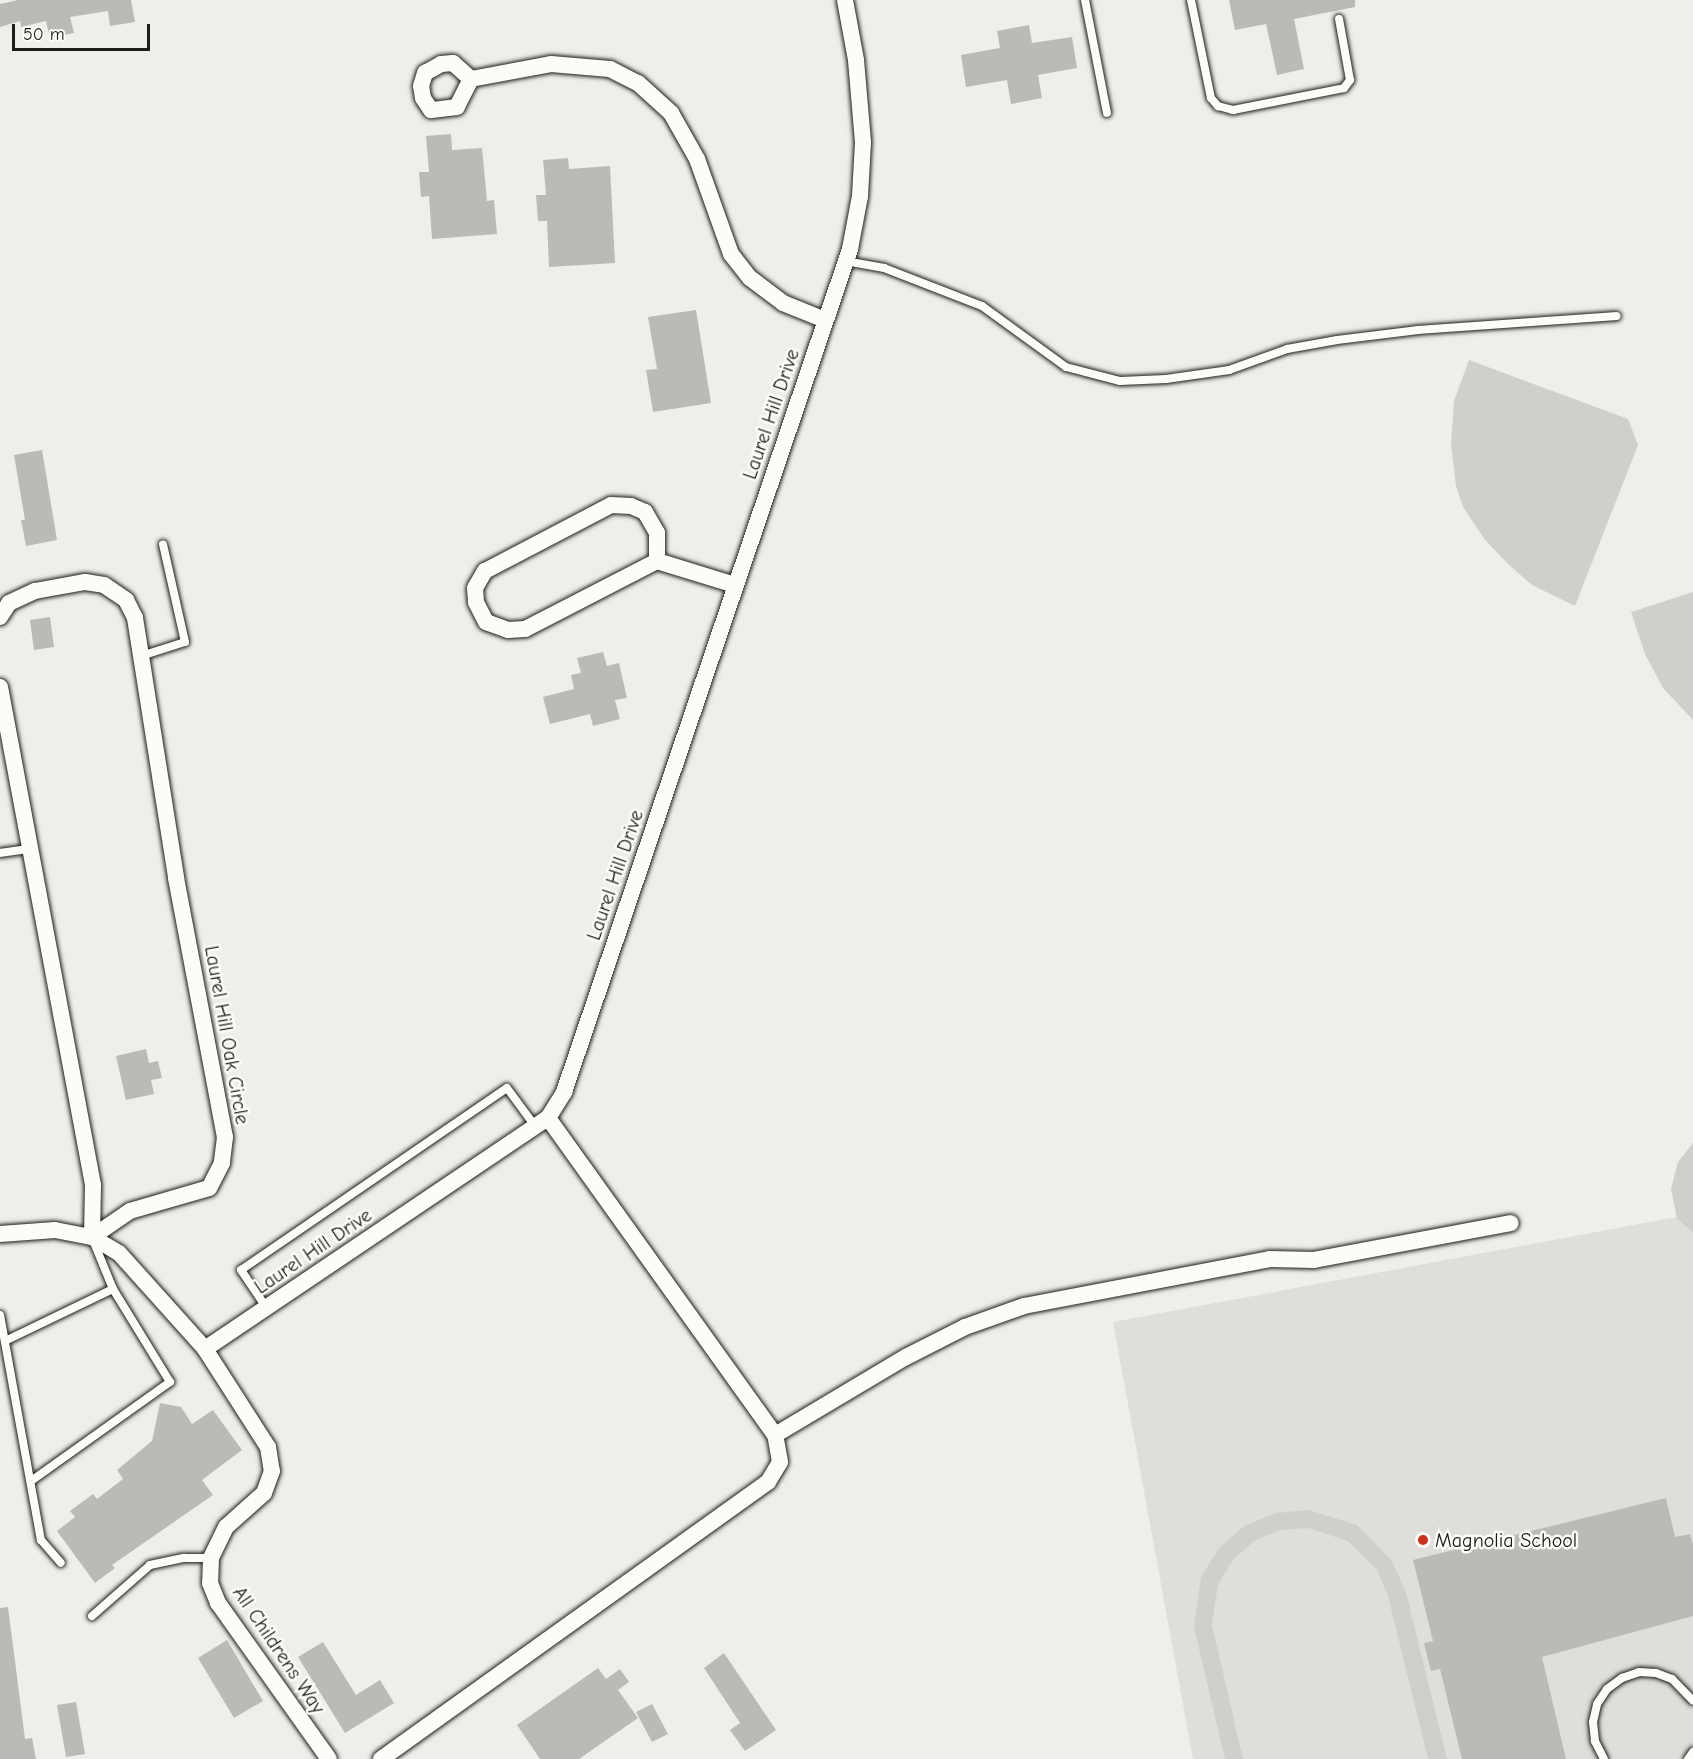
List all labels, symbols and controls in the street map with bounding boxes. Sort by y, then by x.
scale bar [15,12,153,50]
text: 50 m [23,24,65,45]
street label: Laurel Hill Drive [737,346,805,482]
street label: Laurel Hill Drive [581,807,649,943]
street label: Laurel Hill Oak Circle [199,944,255,1126]
street label: Laurel Hill Drive [250,1203,376,1299]
place label: Magnolia School [1435,1528,1577,1552]
marker: Magnolia School [1416,1533,1430,1547]
street label: All Childrens Way [228,1582,330,1718]

